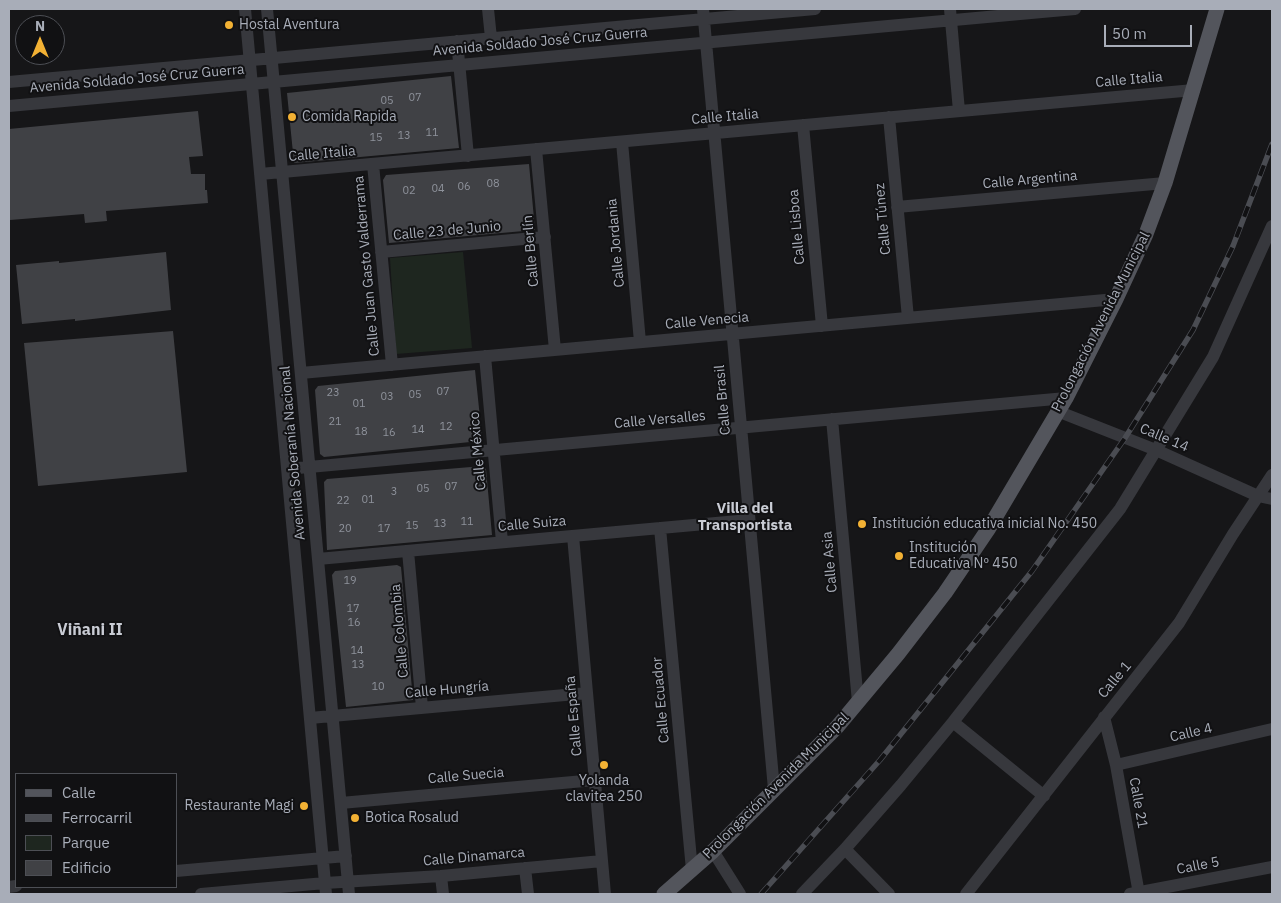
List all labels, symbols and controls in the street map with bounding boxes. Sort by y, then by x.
north arrow [15,15,65,65]
scale bar [1106,15,1194,47]
text: N [35,17,45,35]
place label: Hostal Aventura [239,17,339,33]
marker: Hostal Aventura [223,19,235,31]
street label: Avenida Soldado José Cruz Guerra [432,24,648,60]
text: 50 m [1112,24,1147,43]
street label: Avenida Soldado José Cruz Guerra [29,61,245,97]
street label: Calle Italia [1095,69,1163,91]
house number: 07 [408,91,422,105]
house number: 05 [380,94,394,108]
street label: Calle Italia [691,106,759,128]
place label: Comida Rapida [302,109,397,125]
marker: Comida Rapida [286,111,298,123]
house number: 11 [425,126,439,140]
house number: 13 [397,129,411,143]
house number: 15 [369,131,383,145]
street label: Calle Italia [288,143,356,165]
street label: Calle Argentina [982,167,1078,193]
street label: Calle Juan Gasto Valderrama [351,175,383,357]
house number: 08 [486,177,500,191]
house number: 06 [457,180,471,194]
house number: 04 [431,182,445,196]
street label: Calle Túnez [871,182,895,256]
house number: 02 [402,184,416,198]
street label: Calle Lisboa [785,189,809,265]
street label: Calle Jordania [604,198,628,288]
street label: Calle Berlín [519,214,543,288]
street label: Calle 23 de Junio [392,218,502,244]
street label: Prolongación Avenida Municipal [1048,229,1154,415]
street label: Calle Venecia [664,309,750,333]
street label: Calle Brasil [712,364,734,436]
street label: Avenida Soberanía Nacional [277,365,309,541]
house number: 07 [436,385,450,399]
house number: 23 [326,386,340,400]
house number: 05 [408,388,422,402]
house number: 03 [380,390,394,404]
house number: 01 [352,397,366,411]
street label: Calle Versalles [613,408,707,432]
street label: Calle México [466,411,490,491]
house number: 21 [328,415,342,429]
house number: 12 [439,420,453,434]
street label: Calle 14 [1137,420,1191,456]
house number: 14 [411,423,425,437]
house number: 18 [354,425,368,439]
house number: 16 [382,426,396,440]
house number: 07 [444,480,458,494]
house number: 05 [416,482,430,496]
house number: 3 [391,485,397,499]
house number: 01 [361,493,375,507]
house number: 22 [336,494,350,508]
district label: Villa del Transportista [698,500,792,535]
street label: Calle Suiza [497,513,567,535]
house number: 11 [460,515,474,529]
place label: Institución educativa inicial No. 450 [872,516,1097,532]
house number: 13 [433,517,447,531]
marker: Institución educativa inicial No. 450 [856,518,868,530]
house number: 15 [405,519,419,533]
house number: 20 [338,522,352,536]
house number: 17 [377,522,391,536]
street label: Calle Asia [819,531,841,593]
place label: Institución Educativa Nº 450 [909,540,1018,572]
marker: Institución Educativa Nº 450 [893,550,905,562]
house number: 19 [343,574,357,588]
street label: Calle Colombia [388,583,412,679]
house number: 17 [346,602,360,616]
house number: 16 [347,616,361,630]
district label: Viñani II [57,620,123,640]
house number: 14 [350,644,364,658]
street label: Calle Ecuador [649,656,673,744]
house number: 13 [351,658,365,672]
street label: Calle 1 [1095,658,1135,702]
street label: Calle España [562,675,586,757]
street label: Calle Hungría [404,678,490,702]
house number: 10 [371,680,385,694]
street label: Prolongación Avenida Municipal [700,710,852,862]
street label: Calle 4 [1168,720,1214,746]
marker: Yolanda clavitea 250 [598,759,610,771]
street label: Calle Suecia [427,764,505,788]
legend [15,773,178,888]
place label: Yolanda clavitea 250 [565,773,643,806]
street label: Calle 21 [1125,776,1151,830]
text: Calle [62,783,96,802]
place label: Restaurante Magi [184,798,294,814]
marker: Restaurante Magi [298,800,310,812]
text: Ferrocarril [62,808,132,827]
place label: Botica Rosalud [365,810,459,826]
marker: Botica Rosalud [349,812,361,824]
text: Parque [62,833,110,852]
street label: Calle Dinamarca [422,844,526,870]
street label: Calle 5 [1175,854,1221,878]
text: Edificio [62,858,111,877]

